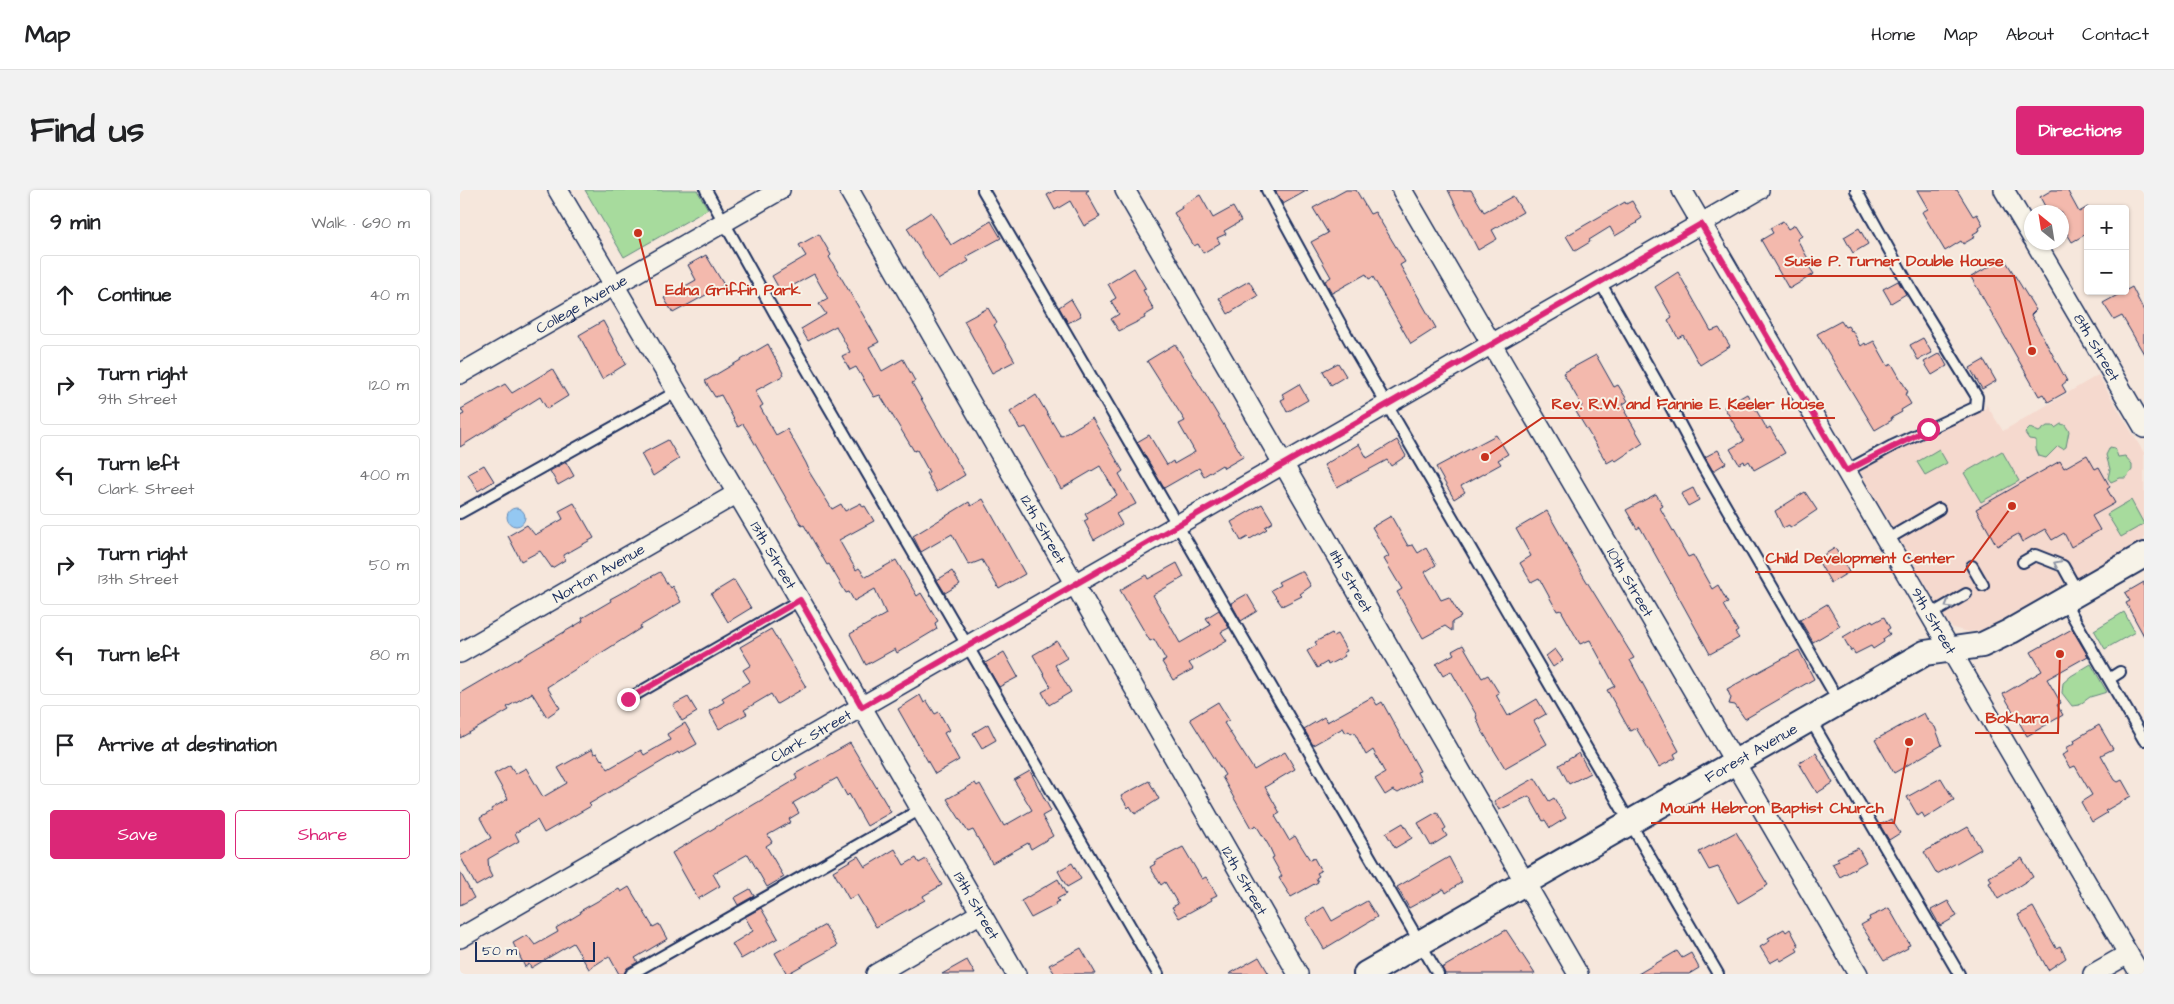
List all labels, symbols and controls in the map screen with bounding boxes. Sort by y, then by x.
text: Map [25,18,70,52]
text: Home [1871,22,1916,47]
text: Map [1944,22,1978,47]
text: About [2006,22,2054,47]
text: Contact [2082,22,2149,47]
text: Find us [30,106,144,155]
button: Directions [2016,106,2144,155]
north arrow [2024,205,2069,250]
map controls [2084,205,2129,295]
button: + [2084,205,2129,250]
text: 9 min [50,208,100,237]
text: Walk · 690 m [311,212,410,234]
callout: Susie P. Turner Double House [1775,245,2014,276]
text: Susie P. Turner Double House [1783,250,2004,272]
button: − [2084,250,2129,295]
street label: College Avenue [532,270,631,339]
callout: Edna Griffin Park [656,274,811,305]
text: Edna Griffin Park [665,279,801,301]
icon: ahead [51,281,79,309]
text: Continue [98,282,172,309]
text: 40 m [369,284,409,306]
street label: 8th Street [2068,310,2124,385]
text: Turn right [98,361,187,388]
icon: right [51,371,79,399]
text: 120 m [369,374,409,396]
callout: Rev. R.W. and Fannie E. Keeler House [1542,387,1835,418]
text: 9th Street [98,388,177,410]
text: Rev. R.W. and Fannie E. Keeler House [1552,393,1825,415]
route start [1917,418,1940,441]
text: Turn left [98,451,179,478]
icon: left [51,461,79,489]
text: 400 m [359,464,409,486]
text: Clark Street [98,478,194,500]
street label: 12th Street [1015,491,1071,568]
street label: 13th Street [745,518,801,593]
street label: Norton Avenue [549,539,649,608]
text: Turn right [98,541,187,568]
callout: Child Development Center [1755,541,1964,572]
street label: 10th Street [1601,544,1658,621]
street label: 11th Street [1324,546,1377,617]
text: Child Development Center [1765,547,1955,569]
icon: right [51,551,79,579]
text: 50 m [369,554,409,576]
one-way arrow [2053,560,2062,570]
text: 13th Street [98,568,178,590]
street label: 9th Street [1905,584,1961,659]
one-way arrow [1944,598,1953,608]
icon: left [51,641,79,669]
text: Turn left [98,642,179,669]
text: 80 m [370,644,409,666]
route end [617,688,640,711]
callout: Bokhara [1975,702,2058,733]
street label: Clark Street [767,705,856,768]
text: Bokhara [1985,707,2049,729]
street label: Forest Avenue [1701,718,1801,788]
icon: arrive [51,731,79,759]
text: Arrive at destination [98,732,277,759]
callout: Mount Hebron Baptist Church [1651,792,1894,823]
text: Mount Hebron Baptist Church [1660,797,1885,819]
button: Save [50,810,225,859]
button: Share [235,810,410,859]
street label: 12th Street [1216,843,1272,919]
street label: 13th Street [948,868,1004,944]
scale bar [475,939,595,962]
text: 50 m [482,941,517,961]

